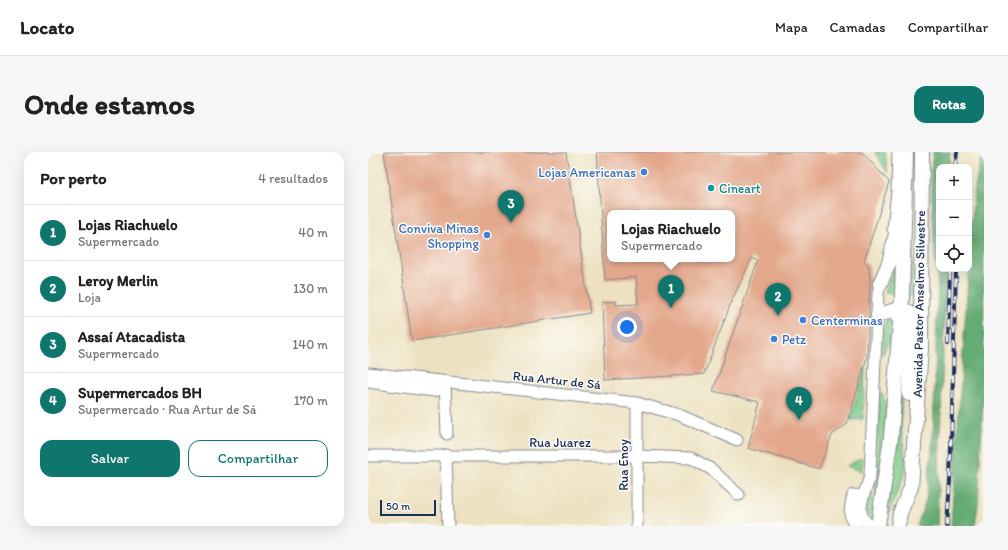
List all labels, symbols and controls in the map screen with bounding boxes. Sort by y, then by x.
text: Locato [20,16,74,39]
text: Mapa [775,19,808,36]
text: Camadas [830,19,886,36]
text: Compartilhar [908,19,988,36]
button: Rotas [914,86,984,123]
text: Onde estamos [24,87,195,121]
map controls [936,164,972,272]
button: + [936,164,972,200]
place label: Lojas Americanas [538,165,636,180]
marker: Lojas Americanas [639,167,649,177]
text: Por perto [40,168,107,188]
text: 4 resultados [258,171,328,186]
place label: Cineart [719,181,761,196]
marker: Cineart [706,183,716,193]
pin: 3 [498,190,524,223]
button: − [936,200,972,236]
popup [607,210,735,262]
street label: Avenida Pastor Anselmo Silvestre [910,210,928,398]
text: Lojas Riachuelo [78,216,178,234]
text: Lojas Riachuelo [621,220,721,238]
place label: Conviva Minas Shopping [399,221,479,251]
text: 1 [50,225,56,240]
text: 40 m [298,225,328,240]
marker: Conviva Minas Shopping [482,230,492,240]
text: Supermercado [78,234,159,249]
button: locate [936,236,972,272]
text: Supermercado [621,238,702,253]
text: Leroy Merlin [78,272,158,290]
pin: 1 [658,275,684,308]
text: 2 [50,281,56,296]
text: 130 m [293,281,328,296]
pin: 2 [765,283,791,316]
text: Loja [78,290,101,305]
place label: Centerminas [811,313,883,328]
marker: Centerminas [798,315,808,325]
your location [617,317,637,337]
text: Assaí Atacadista [78,328,185,346]
place label: Petz [782,332,806,347]
marker: Petz [769,334,779,344]
text: 3 [49,337,57,352]
text: 140 m [292,337,328,352]
text: Supermercado [78,346,159,361]
street label: Rua Artur de Sá [512,368,602,392]
text: Supermercados BH [78,384,202,402]
pin: 4 [786,387,812,420]
text: 4 [49,393,57,408]
text: 170 m [294,393,328,408]
text: Supermercado · Rua Artur de Sá [78,402,257,417]
street label: Rua Juarez [529,435,591,450]
street label: Rua Enoy [616,439,631,491]
button: Salvar [40,440,180,477]
button: Compartilhar [188,440,328,477]
scale bar [380,498,436,517]
text: 50 m [386,500,410,513]

